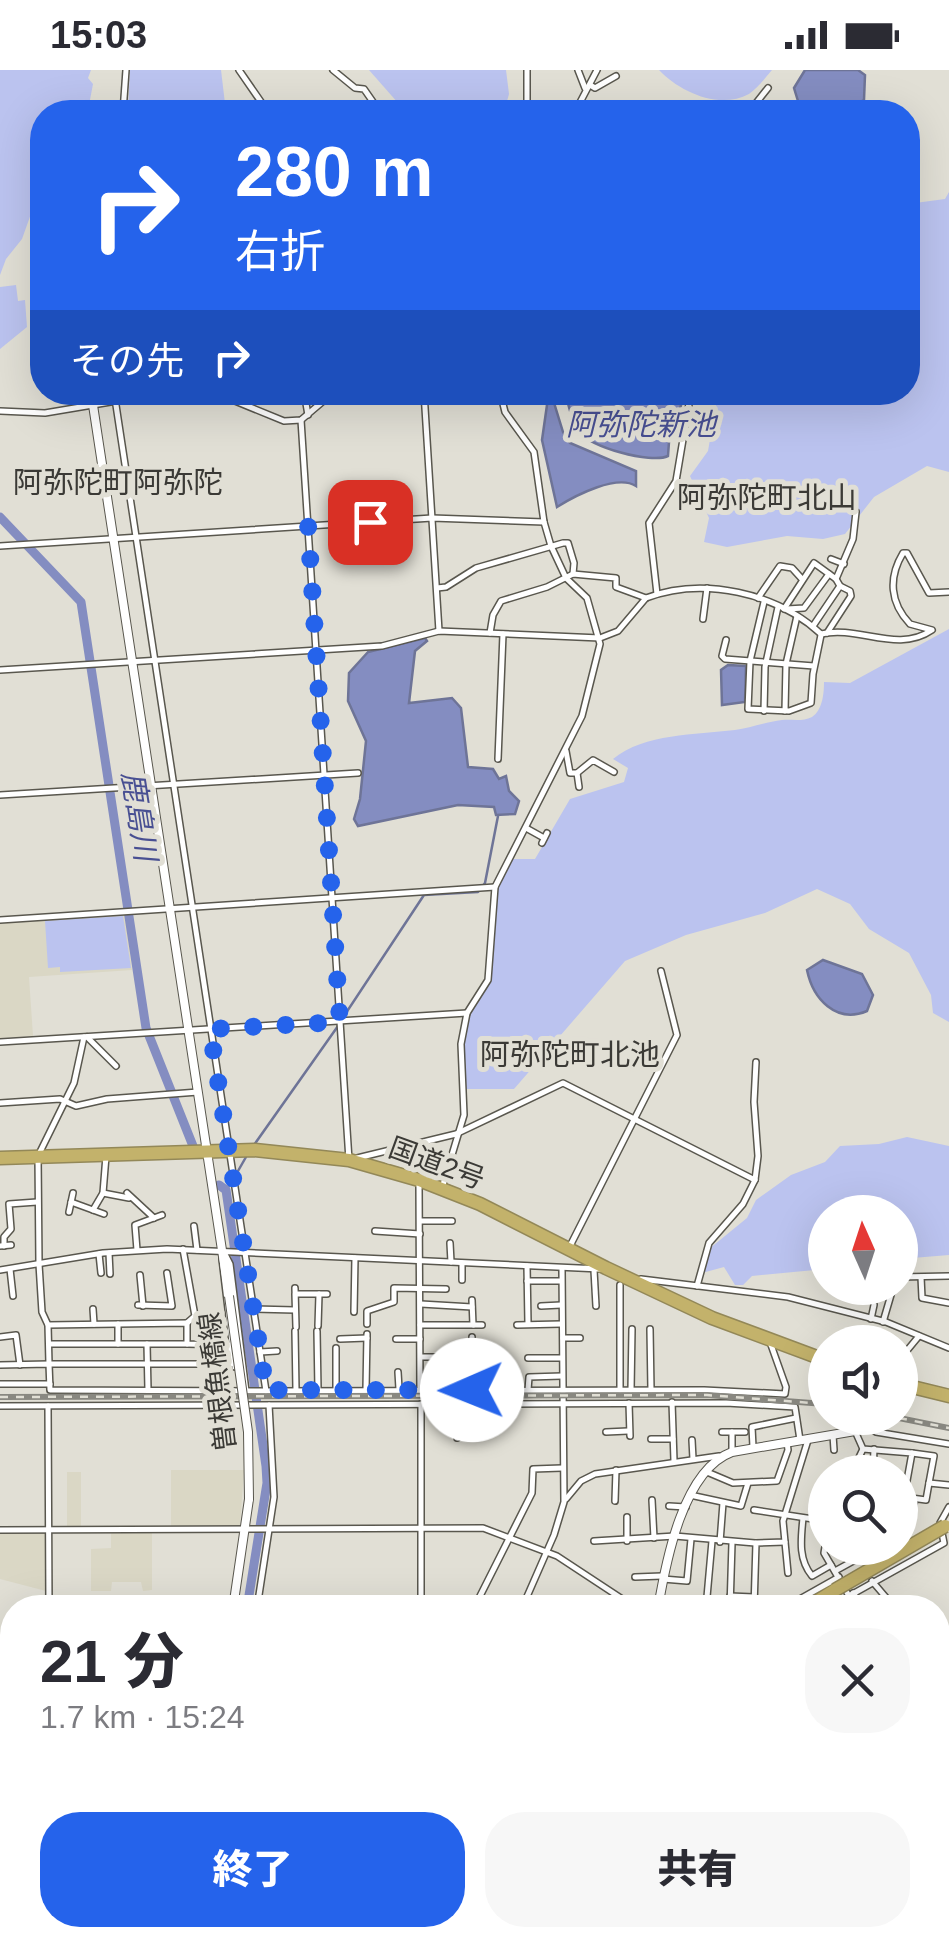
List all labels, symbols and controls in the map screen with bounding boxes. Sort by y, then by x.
text: 15:03 [50,14,147,56]
text: 280 m [235,133,433,211]
icon: right [70,140,200,270]
text: 右折 [235,226,325,277]
icon: right [204,330,259,385]
text: その先 [70,340,184,382]
water label: 阿弥陀新池 [566,408,719,441]
district label: 阿弥陀町阿弥陀 [13,466,223,499]
pin [328,480,413,565]
district label: 阿弥陀町北山 [677,481,857,514]
icon: arrive [343,495,398,550]
water label: 鹿島川 [116,769,163,866]
district label: 阿弥陀町北池 [480,1038,660,1071]
street label: 国道2号 [385,1132,489,1195]
north arrow [808,1195,918,1305]
map controls [808,1195,918,1565]
street label: 曽根魚橋線 [194,1311,241,1453]
button: sound [808,1325,918,1435]
position arrow [420,1338,524,1442]
button: search [808,1455,918,1565]
text: 21 分 [40,1628,183,1695]
button: close [805,1628,910,1733]
text: 1.7 km · 15:24 [40,1699,245,1735]
button: 終了 [40,1812,465,1927]
button: 共有 [485,1812,910,1927]

